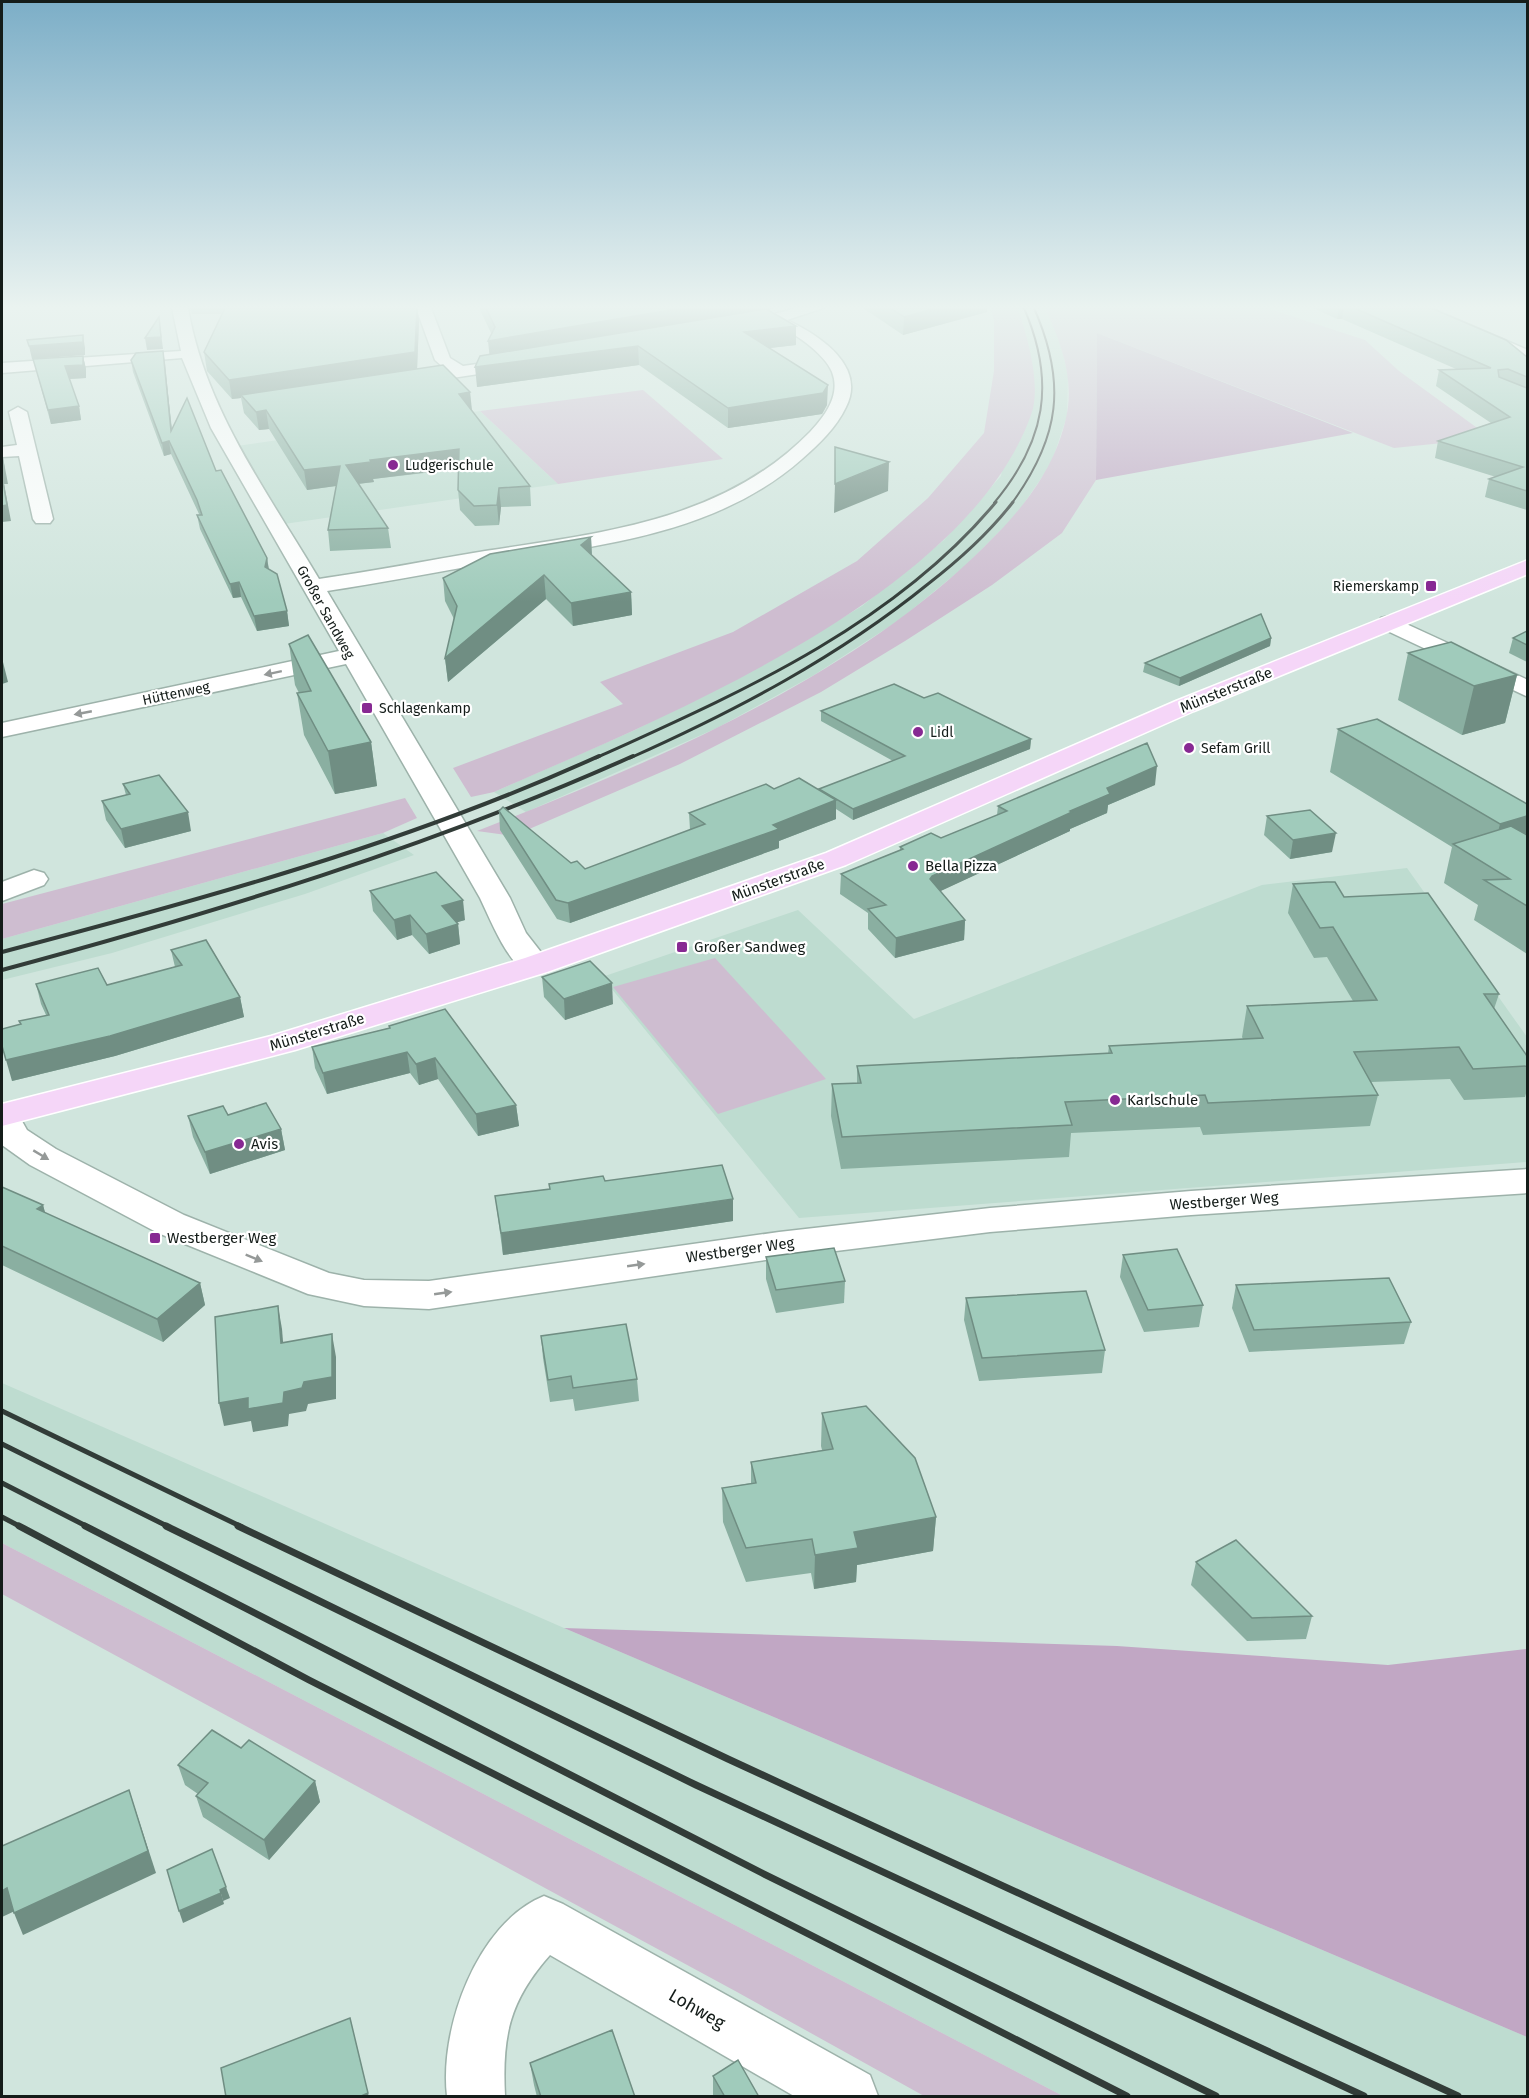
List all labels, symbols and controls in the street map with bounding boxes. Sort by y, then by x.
place label: Ludgerischule [405,457,494,474]
marker: Ludgerischule [386,458,400,472]
street label: Großer Sandweg [293,563,359,662]
place label: Riemerskamp [1333,578,1419,595]
marker: Riemerskamp [1424,579,1438,593]
street label: Münsterstraße [1177,663,1275,717]
one-way arrow [264,669,283,678]
street label: Hüttenweg [141,678,212,709]
place label: Schlagenkamp [379,700,471,717]
marker: Schlagenkamp [360,701,374,715]
one-way arrow [73,709,92,718]
place label: Lidl [930,724,953,741]
marker: Lidl [911,725,925,739]
place label: Sefam Grill [1201,740,1270,757]
marker: Sefam Grill [1182,741,1196,755]
street label: Münsterstraße [729,855,827,905]
place label: Bella Pizza [925,857,997,875]
marker: Bella Pizza [906,859,920,873]
place label: Großer Sandweg [694,938,805,956]
marker: Großer Sandweg [675,940,689,954]
street label: Münsterstraße [267,1009,367,1055]
place label: Karlschule [1127,1091,1198,1109]
marker: Karlschule [1108,1093,1122,1107]
place label: Avis [251,1135,278,1153]
marker: Avis [232,1137,246,1151]
one-way arrow [33,1150,49,1161]
street label: Westberger Weg [1169,1188,1279,1214]
place label: Westberger Weg [167,1229,276,1247]
marker: Westberger Weg [148,1231,162,1245]
street label: Westberger Weg [685,1233,796,1267]
one-way arrow [246,1253,264,1263]
one-way arrow [627,1261,646,1270]
one-way arrow [434,1288,453,1297]
street label: Lohweg [665,1984,730,2034]

